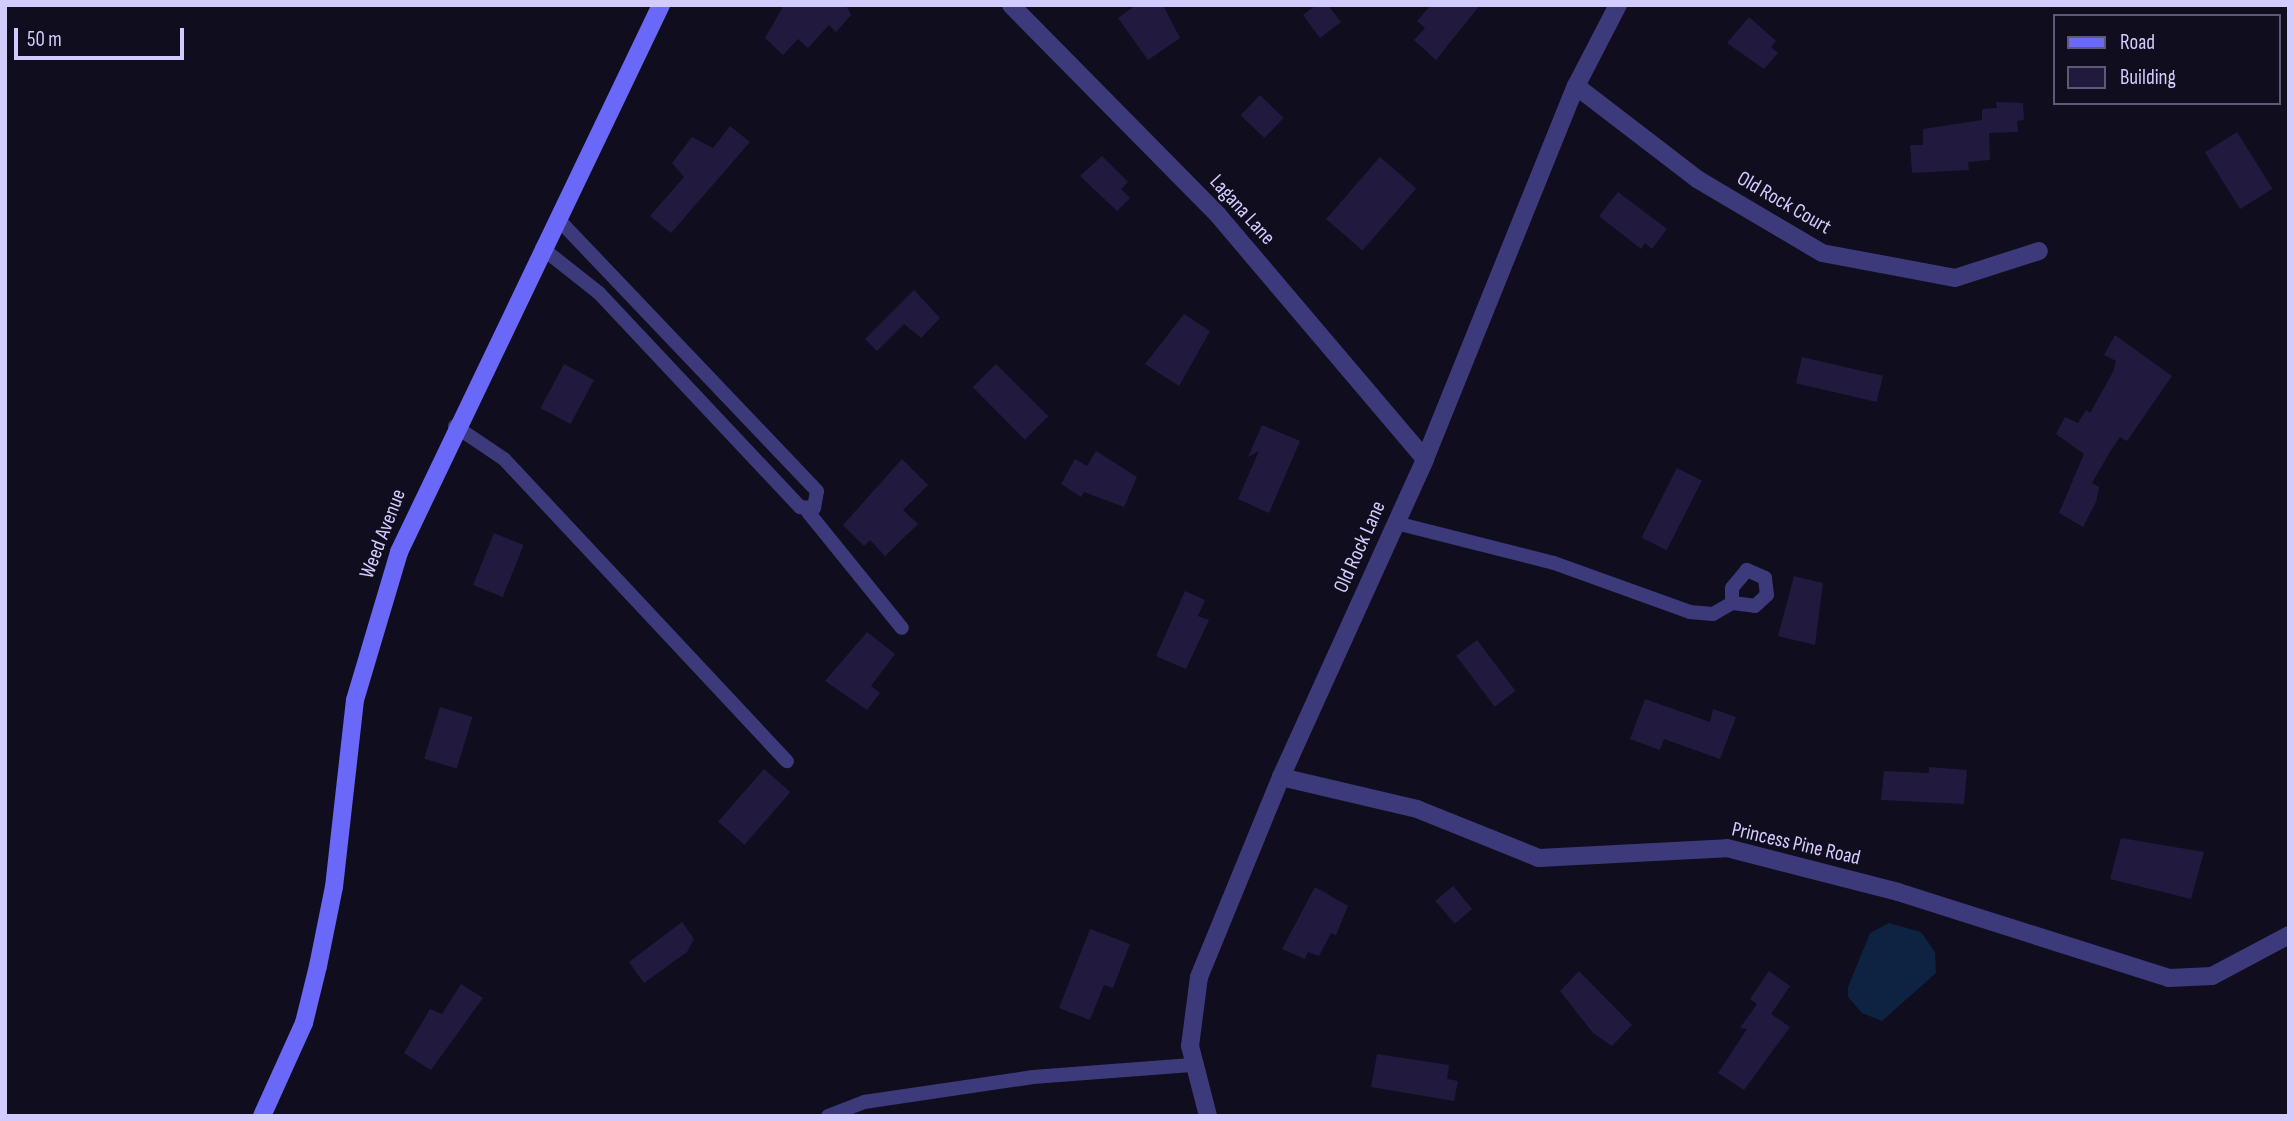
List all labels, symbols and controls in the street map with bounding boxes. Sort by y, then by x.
scale bar [18,14,187,58]
legend [2052,14,2280,105]
text: 50 m [27,27,62,52]
text: Road [2120,30,2155,55]
text: Building [2120,65,2176,90]
street label: Old Rock Court [1732,166,1836,240]
street label: Lagana Lane [1204,170,1280,250]
street label: Weed Avenue [354,486,412,582]
street label: Old Rock Lane [1329,497,1391,597]
street label: Princess Pine Road [1729,817,1863,871]

